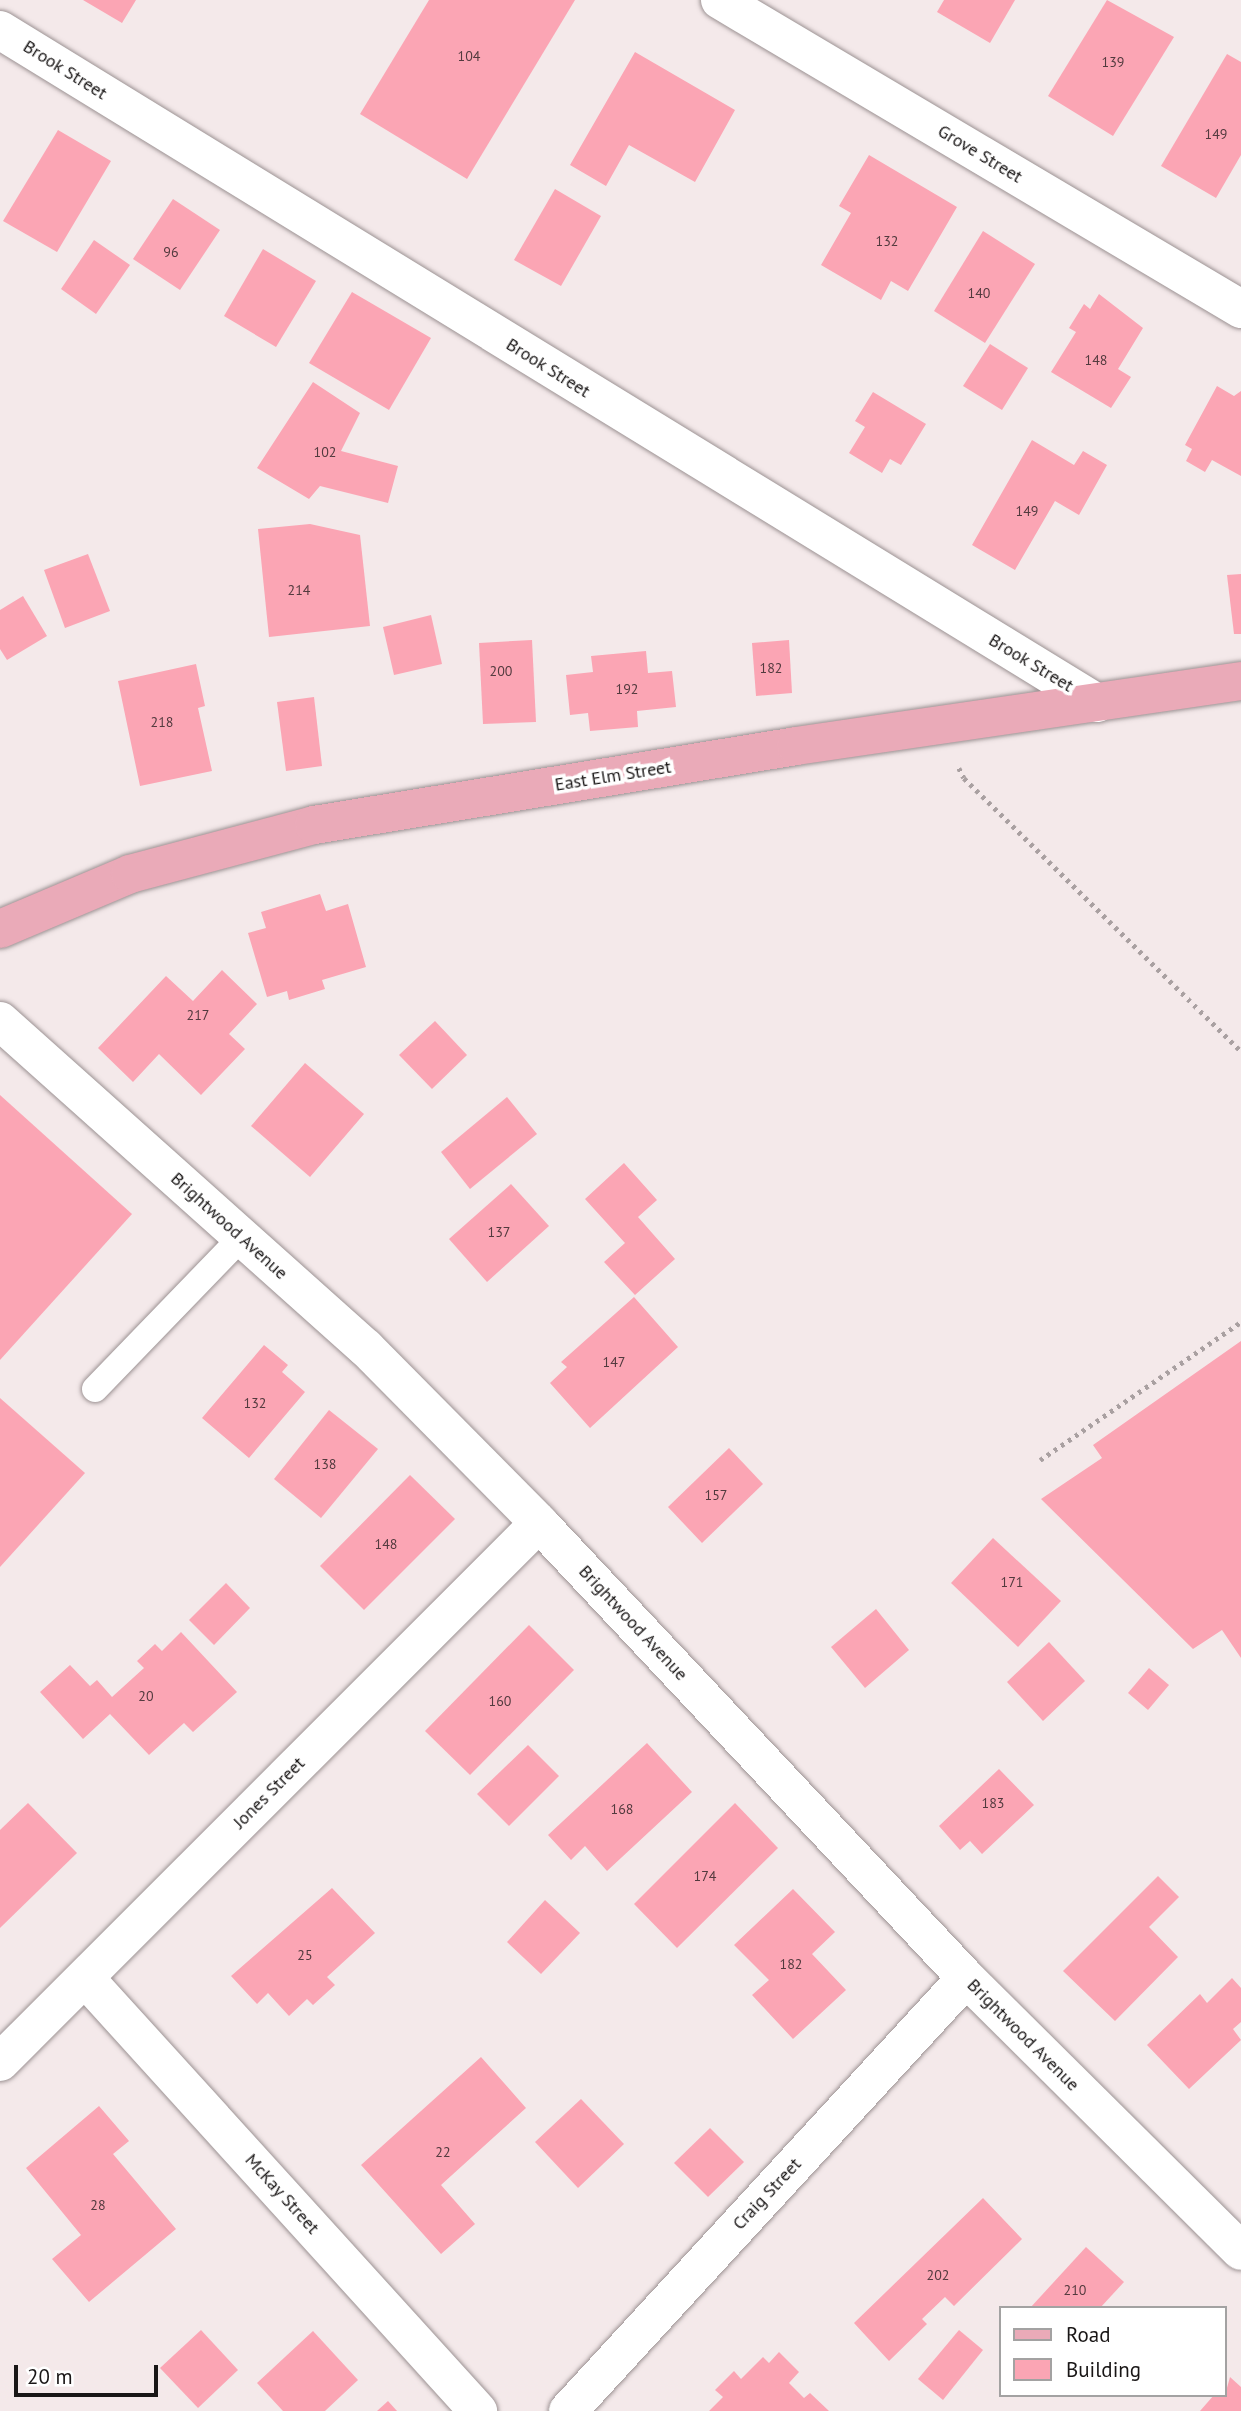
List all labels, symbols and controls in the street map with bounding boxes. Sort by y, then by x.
street label: Brook Street [19,36,111,104]
house number: 104 [458,48,480,64]
house number: 139 [1102,54,1124,70]
street label: Grove Street [934,120,1026,188]
house number: 149 [1205,126,1227,142]
house number: 132 [876,233,898,249]
house number: 96 [163,244,179,260]
house number: 140 [968,285,990,301]
street label: Brook Street [502,334,594,402]
house number: 148 [1085,352,1107,368]
house number: 102 [314,444,336,460]
house number: 149 [1016,503,1038,519]
house number: 214 [288,582,310,598]
street label: Brook Street [985,629,1077,697]
house number: 182 [760,660,782,676]
house number: 200 [490,663,512,679]
house number: 192 [616,681,638,697]
house number: 218 [151,714,173,730]
street label: East Elm Street [553,756,673,796]
house number: 217 [187,1007,209,1023]
street label: Brightwood Avenue [166,1168,292,1284]
house number: 137 [488,1224,510,1240]
house number: 147 [603,1354,625,1370]
house number: 132 [244,1395,266,1411]
house number: 138 [314,1456,336,1472]
house number: 157 [705,1487,727,1503]
house number: 148 [375,1536,397,1552]
street label: Brightwood Avenue [574,1561,692,1685]
house number: 171 [1001,1574,1023,1590]
house number: 20 [138,1688,154,1704]
house number: 160 [489,1693,511,1709]
street label: Jones Street [229,1753,309,1833]
house number: 183 [982,1795,1004,1811]
house number: 168 [611,1801,633,1817]
house number: 174 [694,1868,716,1884]
house number: 25 [297,1947,313,1963]
house number: 182 [780,1956,802,1972]
street label: Brightwood Avenue [962,1974,1084,2096]
house number: 22 [435,2144,451,2160]
street label: McKay Street [240,2149,324,2239]
street label: Craig Street [728,2154,806,2234]
house number: 28 [90,2197,106,2213]
house number: 202 [927,2267,949,2283]
house number: 210 [1064,2282,1086,2298]
legend [1000,2306,1227,2397]
text: Road [1066,2321,1110,2348]
scale bar [18,2352,161,2396]
text: Building [1066,2356,1141,2383]
text: 20 m [27,2363,73,2390]

